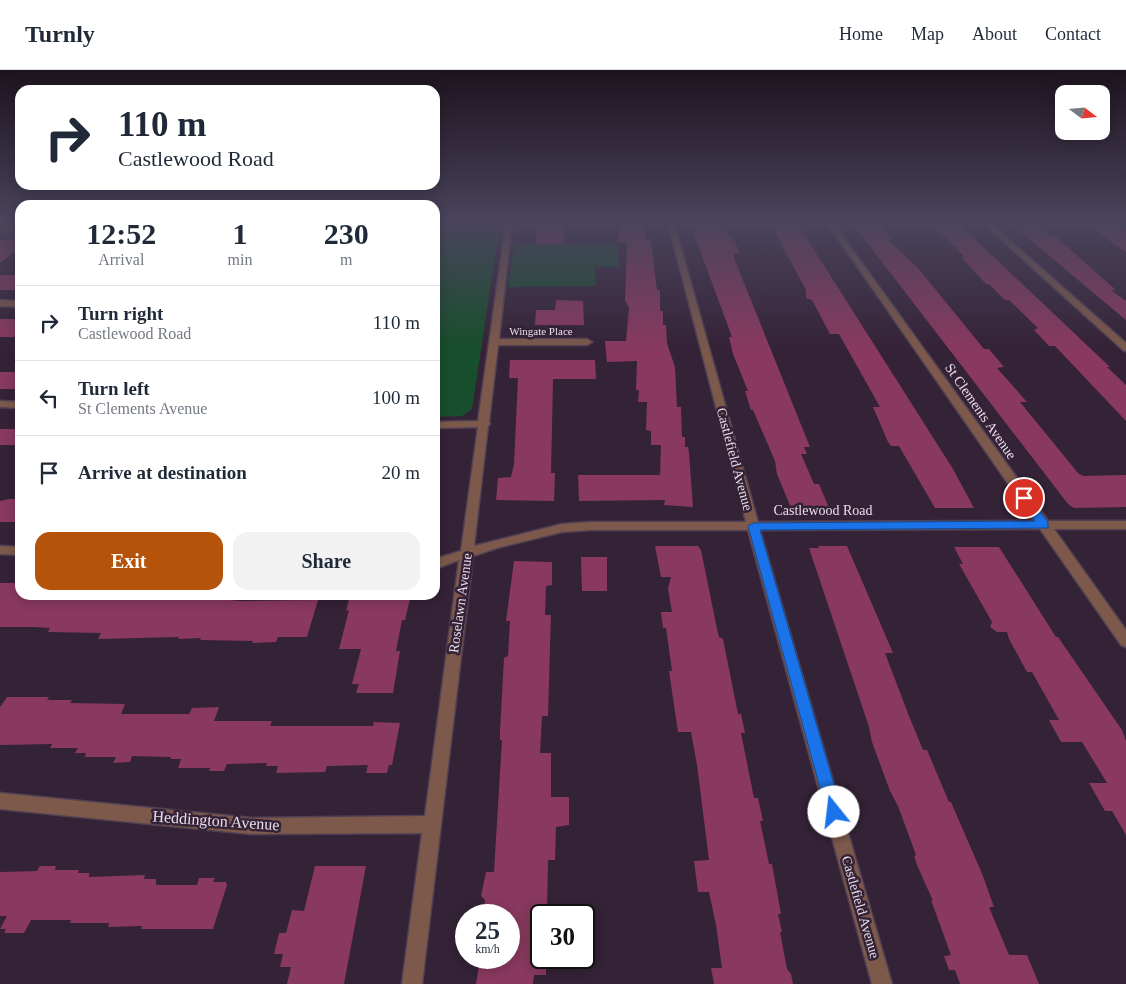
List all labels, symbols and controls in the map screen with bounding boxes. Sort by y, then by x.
text: Turnly [25,21,95,47]
text: Home [839,24,883,44]
text: Map [911,24,944,44]
text: About [972,24,1017,44]
text: Contact [1045,24,1101,44]
north arrow [1055,85,1110,140]
map controls [1055,85,1110,140]
icon: right [35,105,100,170]
text: 110 m [118,105,206,144]
text: Castlewood Road [118,146,274,171]
text: 12:52 [86,217,156,250]
text: 1 [232,217,247,250]
text: 230 [324,217,369,250]
text: Arrival [98,251,144,268]
text: min [228,251,252,268]
text: m [340,251,352,268]
text: Turn right [78,303,163,324]
icon: right [35,309,63,337]
text: 110 m [373,312,420,333]
text: Castlewood Road [78,325,191,342]
street label: Wingate Place [509,325,573,337]
street label: St Clements Avenue [942,361,1019,462]
text: Turn left [78,378,150,399]
icon: left [35,384,63,412]
text: 100 m [372,387,420,408]
text: St Clements Avenue [78,400,207,417]
street label: Castlefield Avenue [714,406,755,512]
icon: arrive [35,459,63,487]
text: Arrive at destination [78,462,247,483]
text: 20 m [381,462,420,483]
pin [1003,477,1045,519]
icon: arrive [1010,484,1038,512]
street label: Castlewood Road [773,503,873,518]
button: Exit [35,532,223,590]
button: Share [233,532,420,590]
street label: Roselawn Avenue [446,552,475,654]
position arrow [807,785,859,837]
street label: Heddington Avenue [152,808,280,834]
street label: Castlefield Avenue [839,854,882,960]
speed limit sign: 30 [530,904,595,969]
text: 25 [475,917,500,944]
text: km/h [475,942,500,956]

